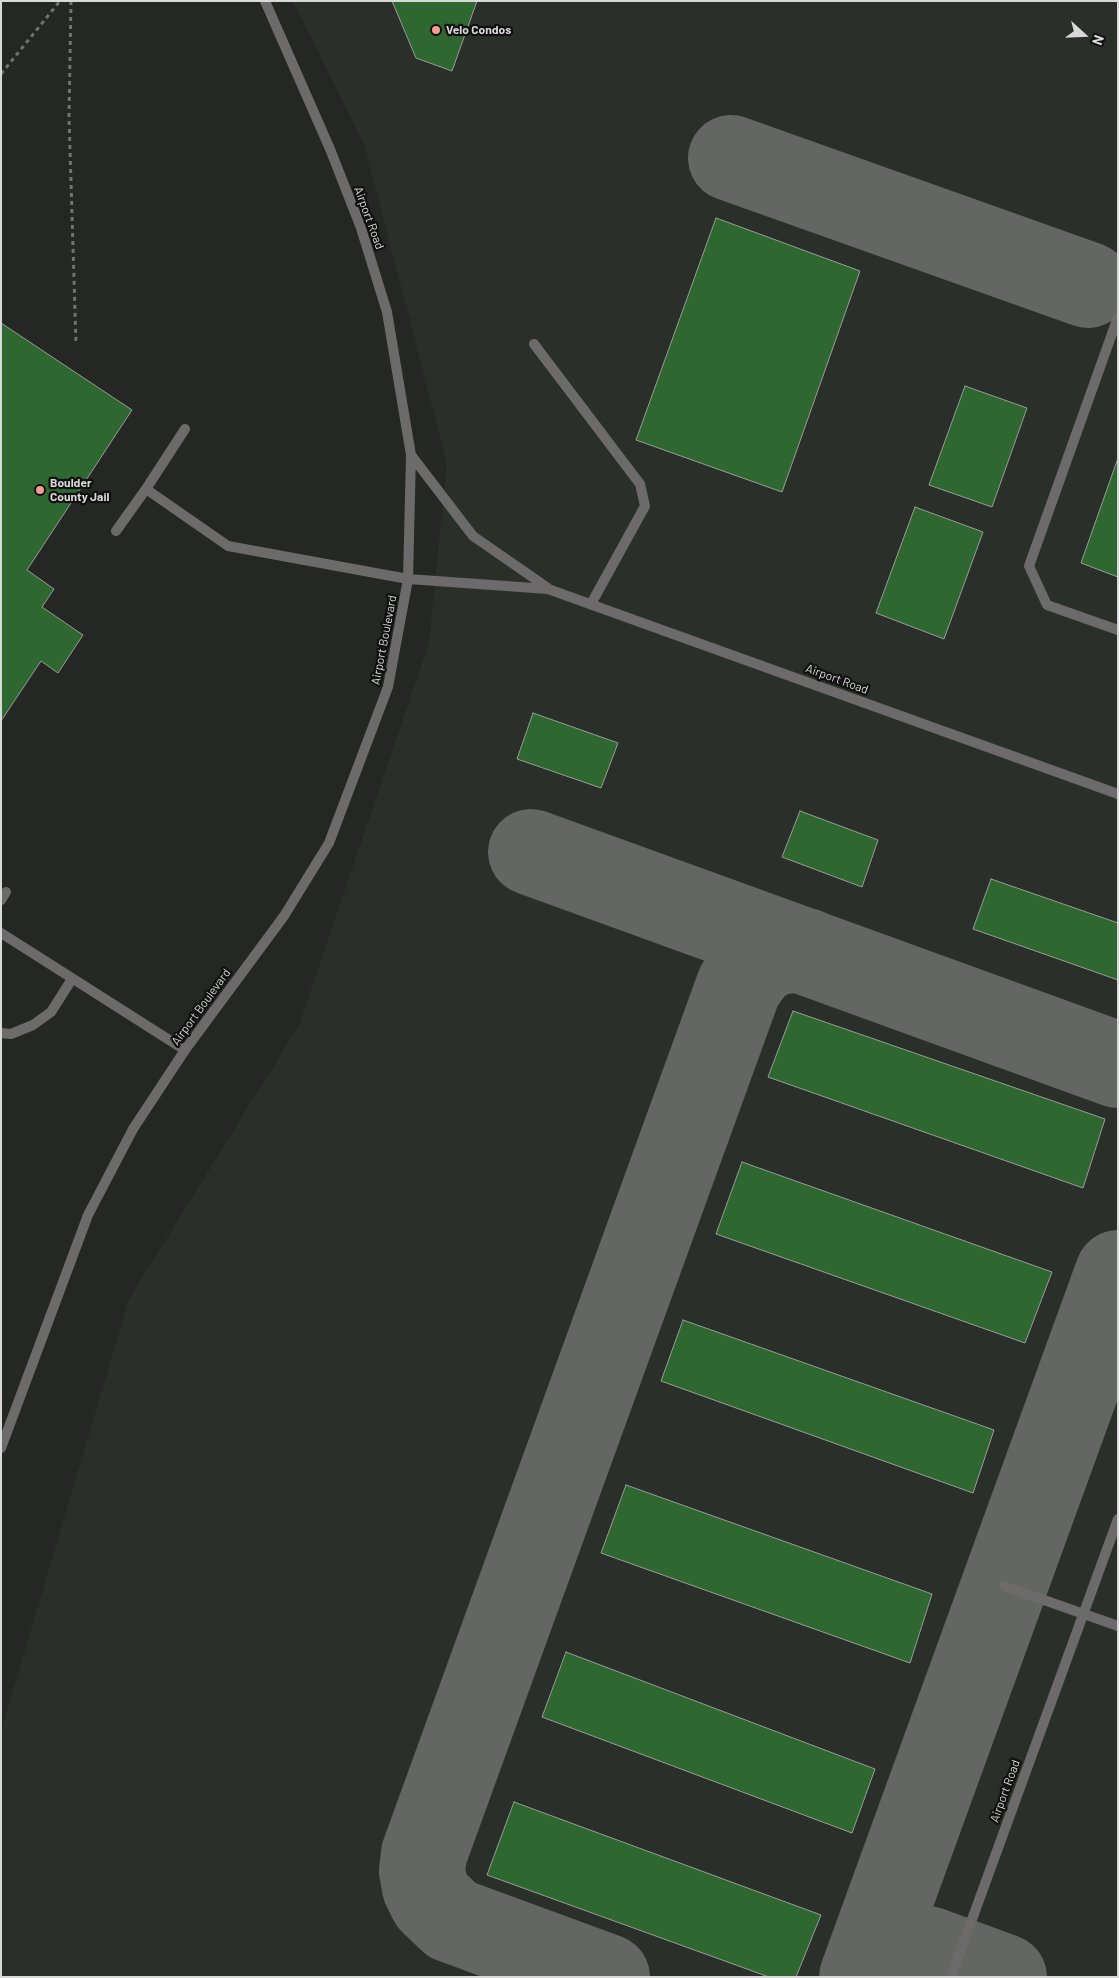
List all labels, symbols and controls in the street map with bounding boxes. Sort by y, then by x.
north arrow [1059,10,1109,60]
place label: Velo Condos [446,23,511,37]
marker: Velo Condos [430,24,442,36]
text: N [1089,33,1108,48]
street label: Airport Road [351,185,387,251]
place label: Boulder County Jail [50,476,109,504]
marker: Boulder County Jail [34,484,46,496]
street label: Airport Boulevard [368,594,400,686]
street label: Airport Road [804,661,870,697]
street label: Airport Boulevard [168,966,234,1048]
street label: Airport Road [987,1758,1023,1824]

